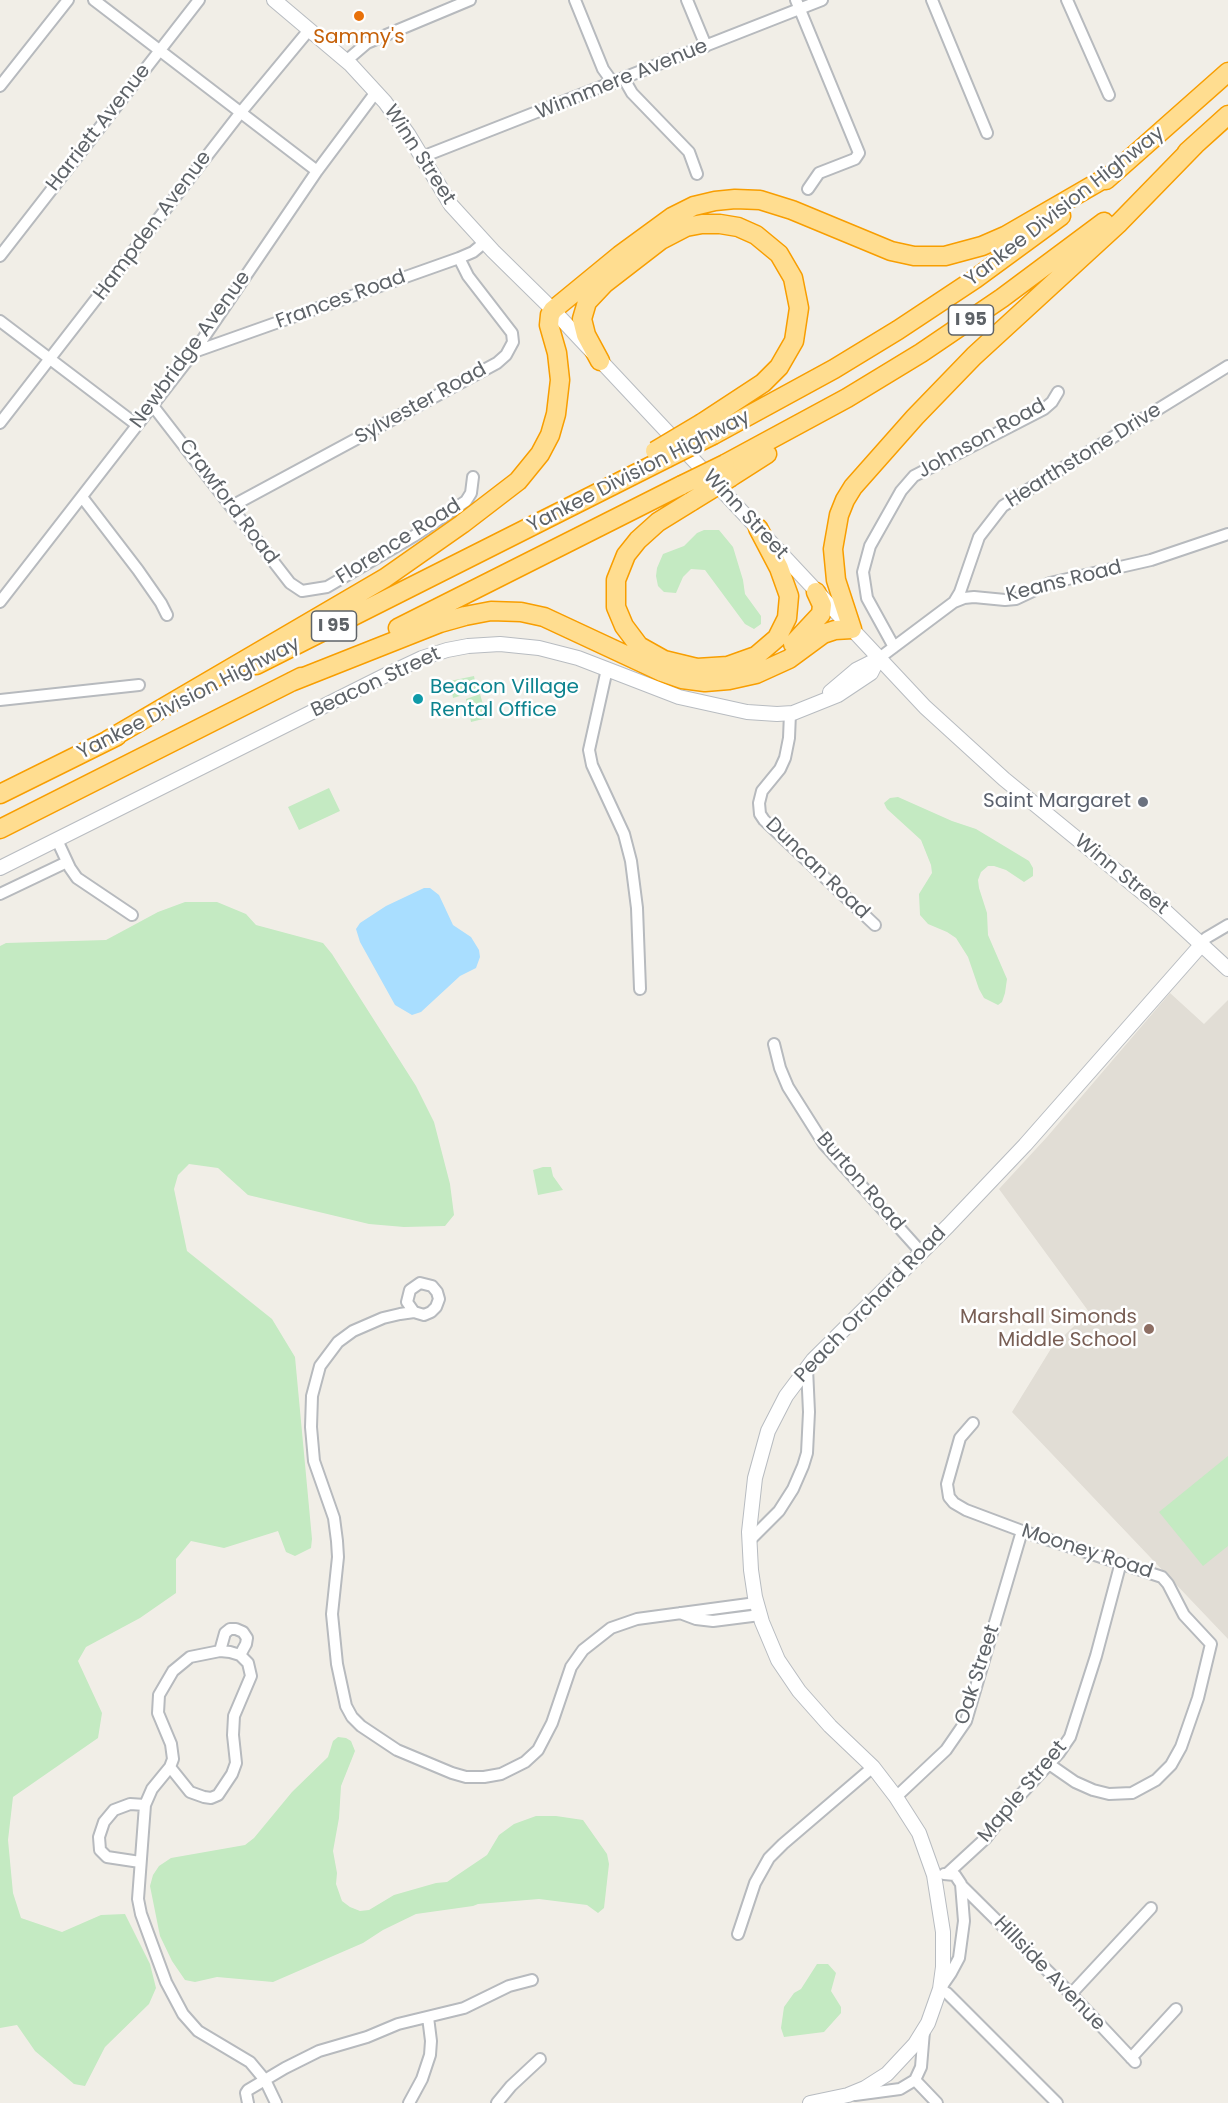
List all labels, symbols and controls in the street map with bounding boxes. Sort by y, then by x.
marker: Sammy's [352,9,366,23]
place label: Sammy's [313,26,405,50]
street label: Winnmere Avenue [533,35,711,125]
street label: Harriett Avenue [42,60,156,196]
street label: Winn Street [378,101,460,209]
street label: Yankee Division Highway [961,122,1169,292]
street label: Hampden Avenue [89,147,217,305]
street label: Frances Road [273,265,409,335]
street label: Newbridge Avenue [126,267,256,433]
road number: I 95 [948,305,994,335]
street label: Sylvester Road [351,358,491,450]
street label: Johnson Road [914,394,1050,484]
street label: Hearthstone Drive [1002,399,1166,513]
street label: Yankee Division Highway [524,405,754,539]
street label: Crawford Road [173,435,283,569]
street label: Winn Street [697,465,793,565]
street label: Florence Road [332,494,466,590]
street label: Keans Road [1004,556,1124,608]
road number: I 95 [312,611,356,641]
street label: Yankee Division Highway [74,632,304,766]
street label: Beacon Street [308,643,444,723]
place label: Beacon Village Rental Office [430,676,579,723]
marker: Beacon Village Rental Office [411,692,425,706]
place label: Saint Margaret [983,790,1131,814]
marker: Saint Margaret [1136,795,1150,809]
street label: Duncan Road [760,813,874,925]
street label: Winn Street [1069,830,1173,920]
street label: Burton Road [811,1128,909,1236]
street label: Peach Orchard Road [790,1222,952,1388]
place label: Marshall Simonds Middle School [960,1306,1137,1353]
marker: Marshall Simonds Middle School [1142,1322,1156,1336]
street label: Mooney Road [1018,1519,1156,1585]
street label: Oak Street [951,1622,1005,1728]
street label: Maple Street [973,1736,1073,1848]
street label: Hillside Avenue [988,1912,1110,2036]

